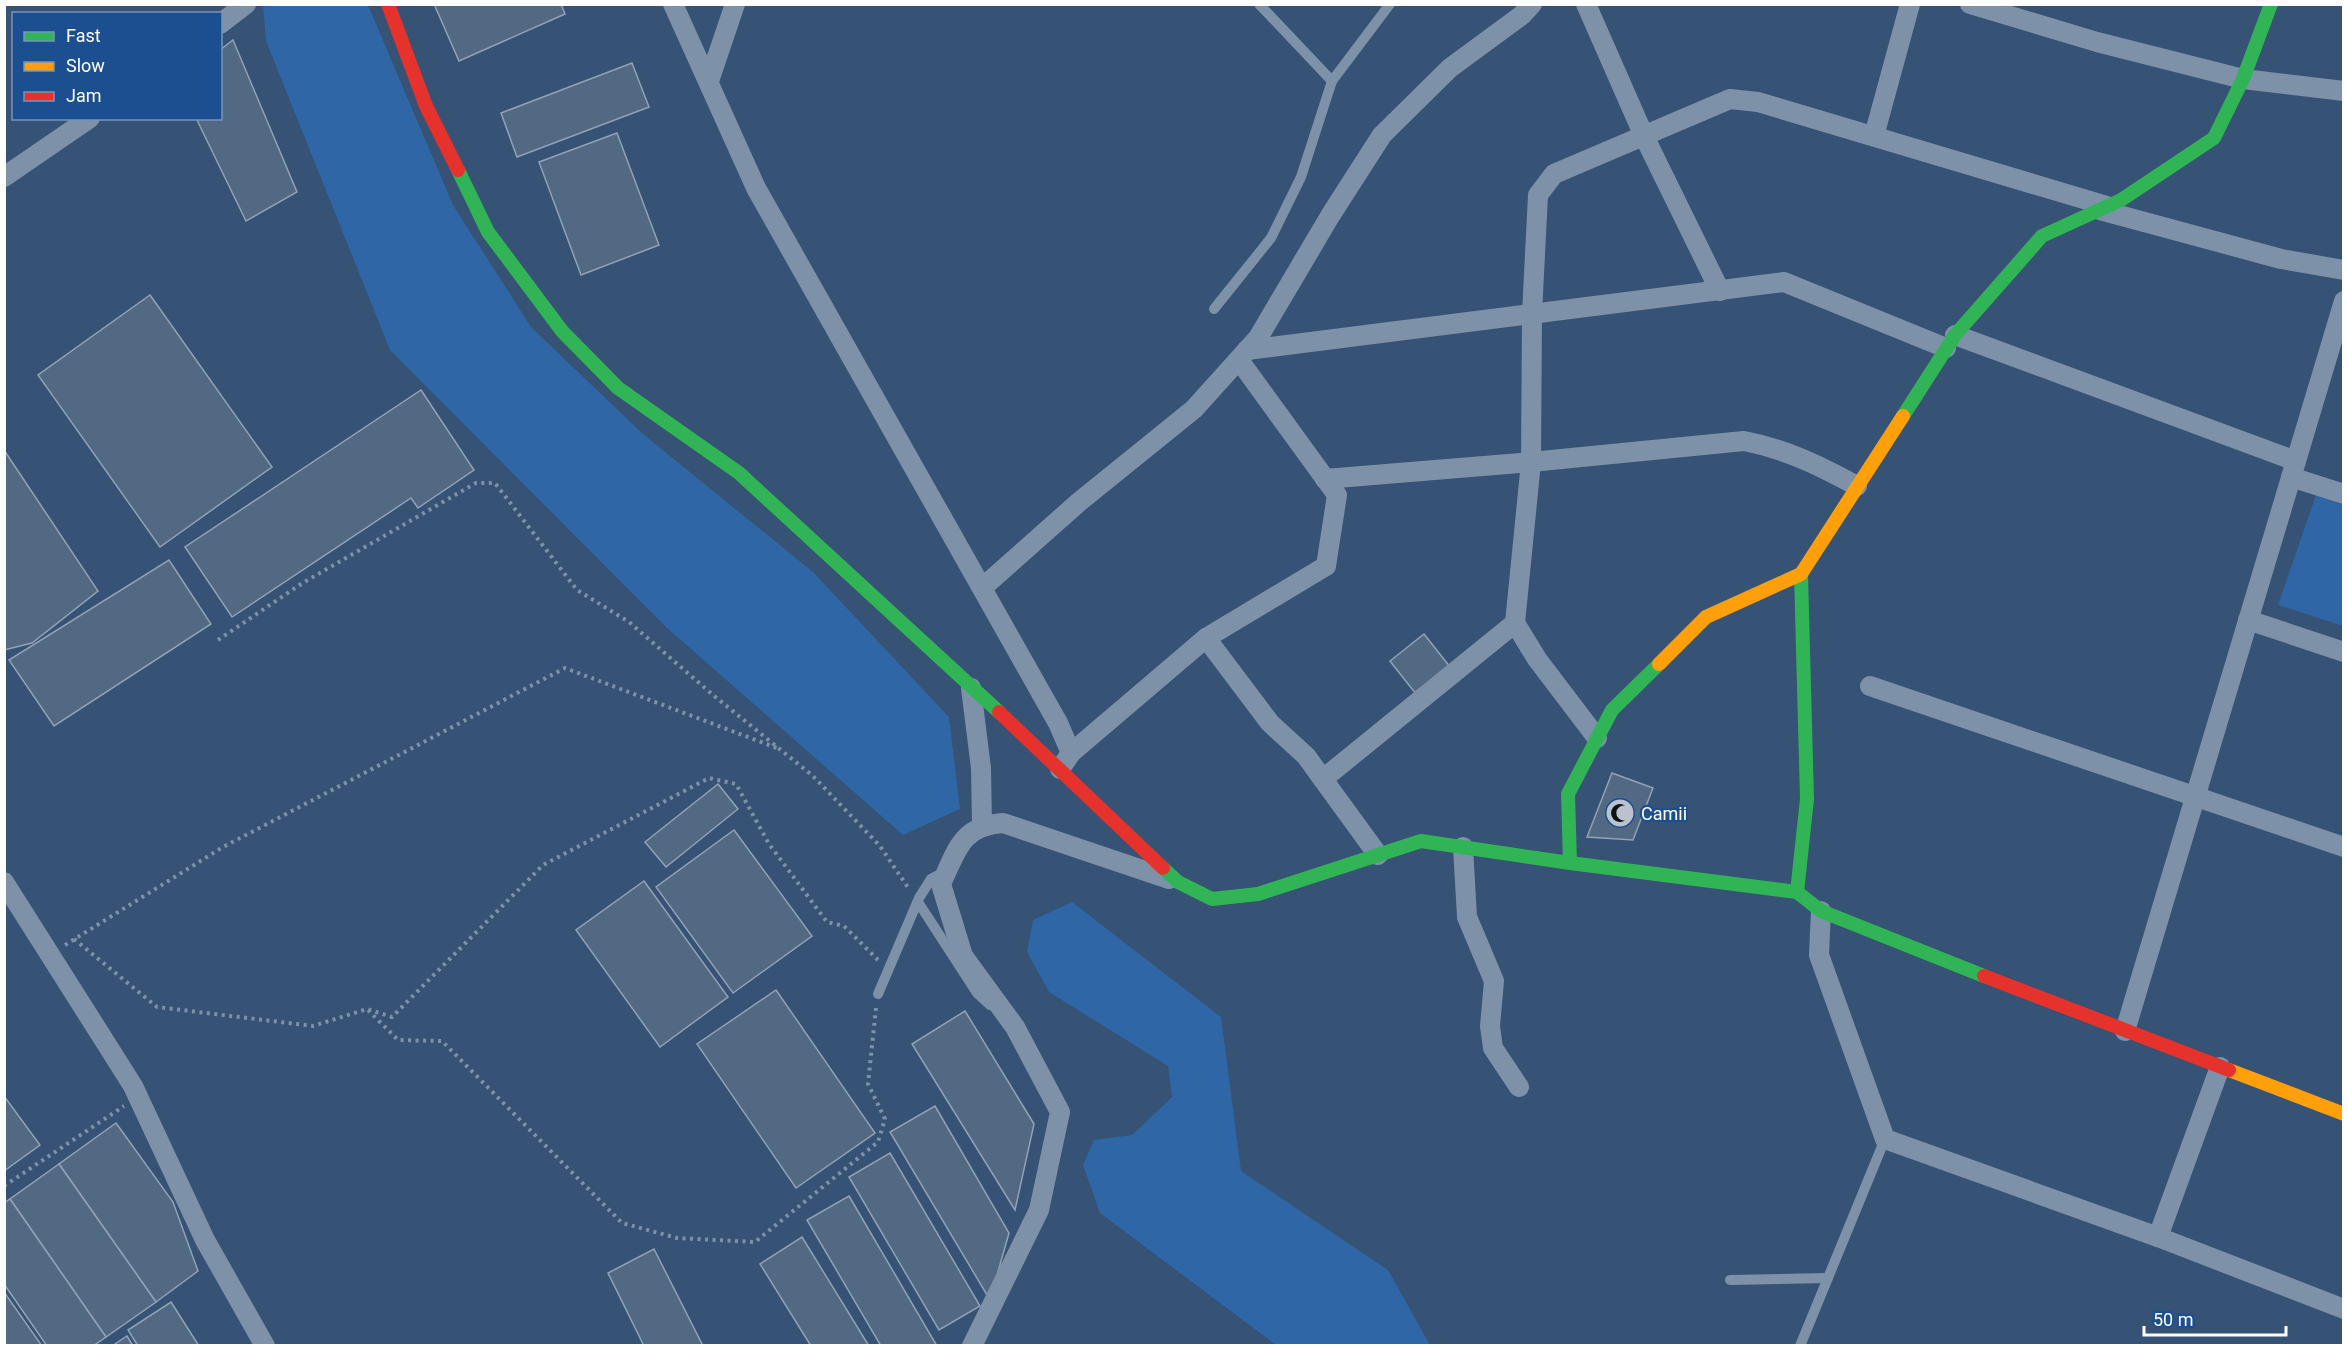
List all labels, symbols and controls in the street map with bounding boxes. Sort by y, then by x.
legend [12,12,222,120]
text: Fast [66,25,101,46]
text: Slow [66,55,105,76]
text: Jam [66,85,102,106]
mosque icon: Camii [1604,797,1636,829]
place label: Camii [1641,803,1687,824]
scale bar [2144,1299,2286,1337]
text: 50 m [2153,1309,2193,1330]

